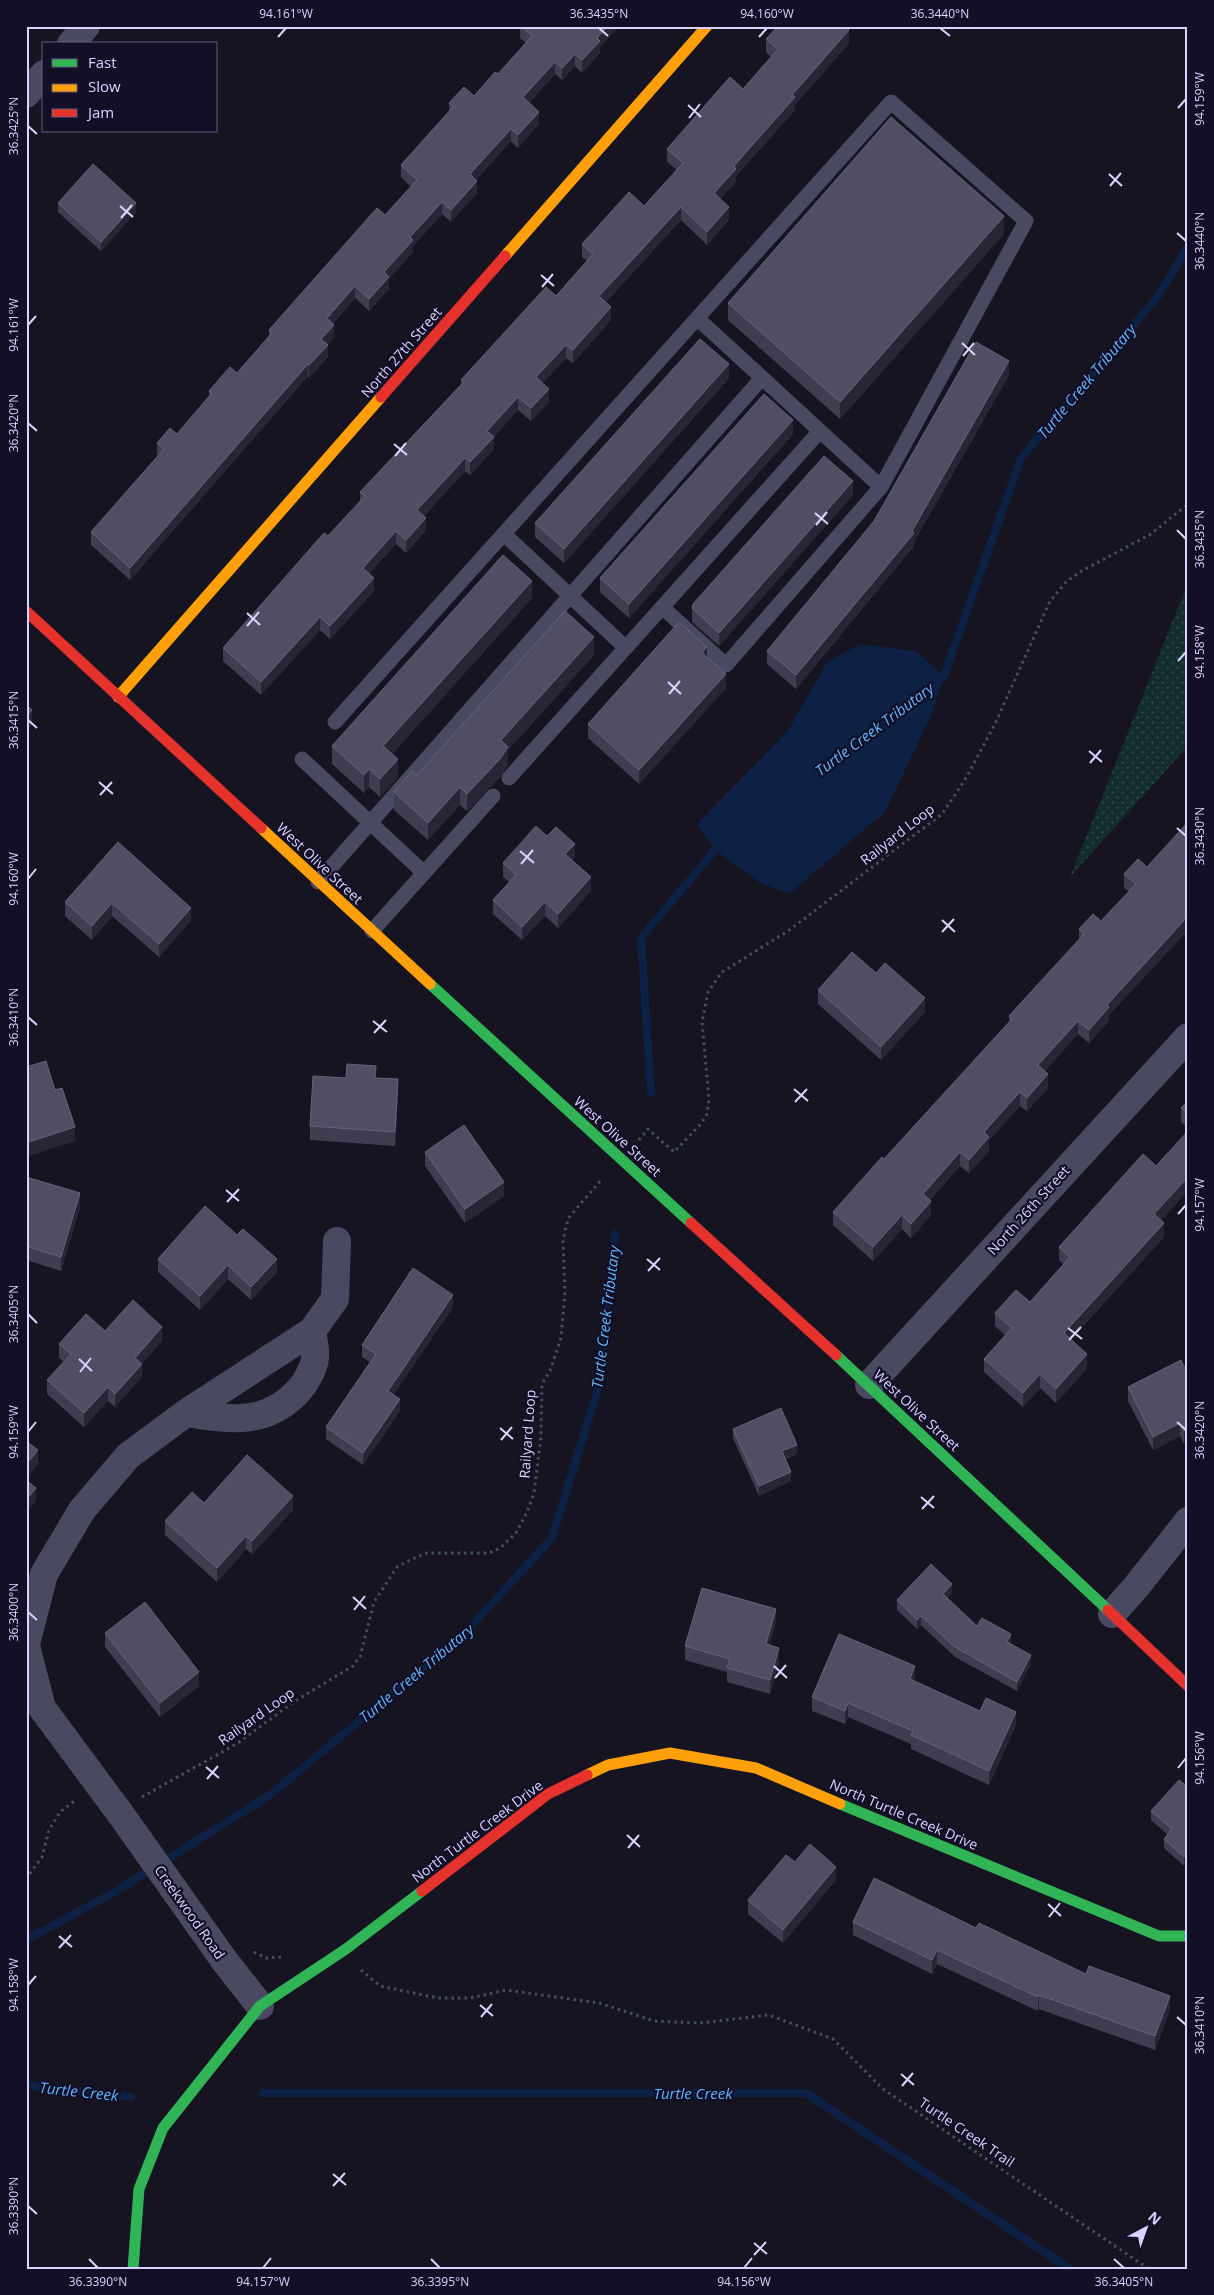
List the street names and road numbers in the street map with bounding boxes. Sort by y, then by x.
street label: North 27th Street [356,303,446,401]
street label: Railyard Loop [856,799,938,869]
street label: West Olive Street [273,818,367,908]
street label: West Olive Street [570,1092,666,1180]
street label: North 26th Street [983,1161,1073,1259]
street label: West Olive Street [870,1365,964,1455]
street label: Railyard Loop [514,1389,540,1479]
street label: Railyard Loop [214,1683,298,1749]
street label: North Turtle Creek Drive [827,1774,981,1854]
street label: North Turtle Creek Drive [408,1775,547,1887]
street label: Creekwood Road [150,1861,230,1963]
street label: Turtle Creek Trail [915,2093,1019,2171]

